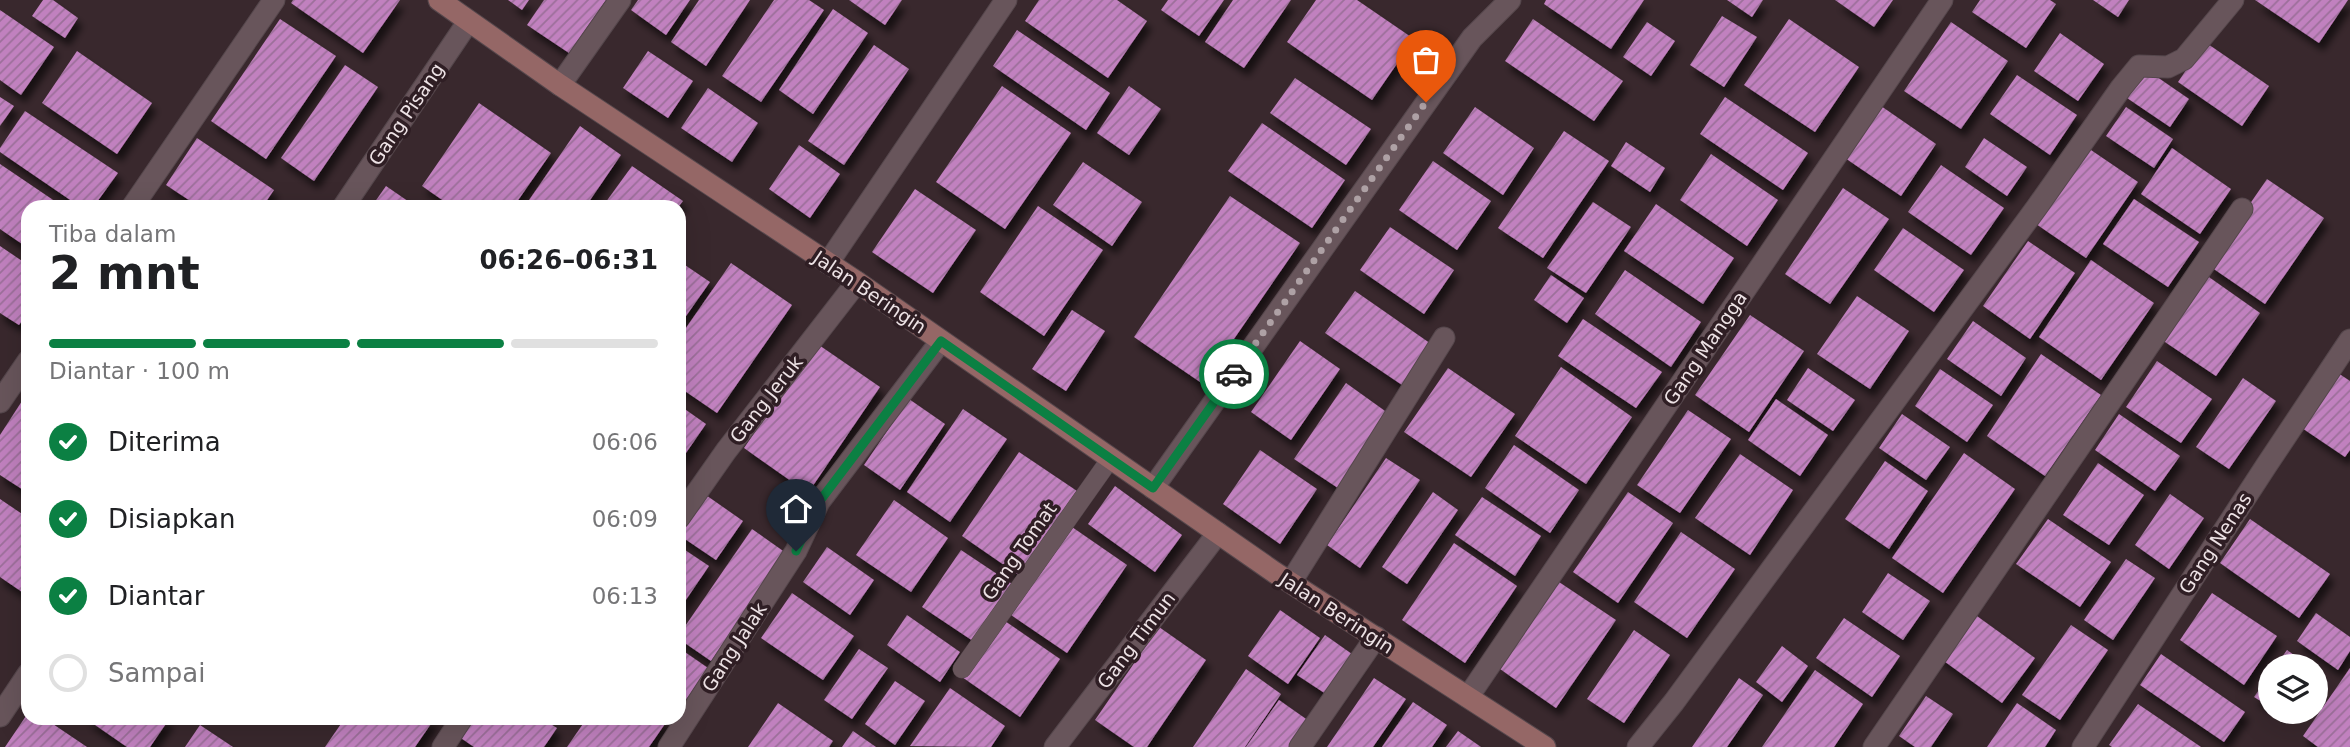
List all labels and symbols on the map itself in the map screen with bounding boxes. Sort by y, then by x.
pin [1396,30,1456,102]
street label: Gang Pisang [364,59,448,169]
street label: Jalan Beringin [809,246,931,338]
street label: Gang Mangga [1659,287,1751,409]
courier [1199,339,1269,409]
street label: Gang Jeruk [725,351,807,447]
pin [766,479,826,551]
street label: Gang Nenas [2174,488,2256,598]
street label: Gang Tomat [977,498,1061,604]
street label: Jalan Beringin [1275,567,1398,658]
street label: Gang Timun [1092,587,1180,693]
street label: Gang Jalak [697,598,771,696]

